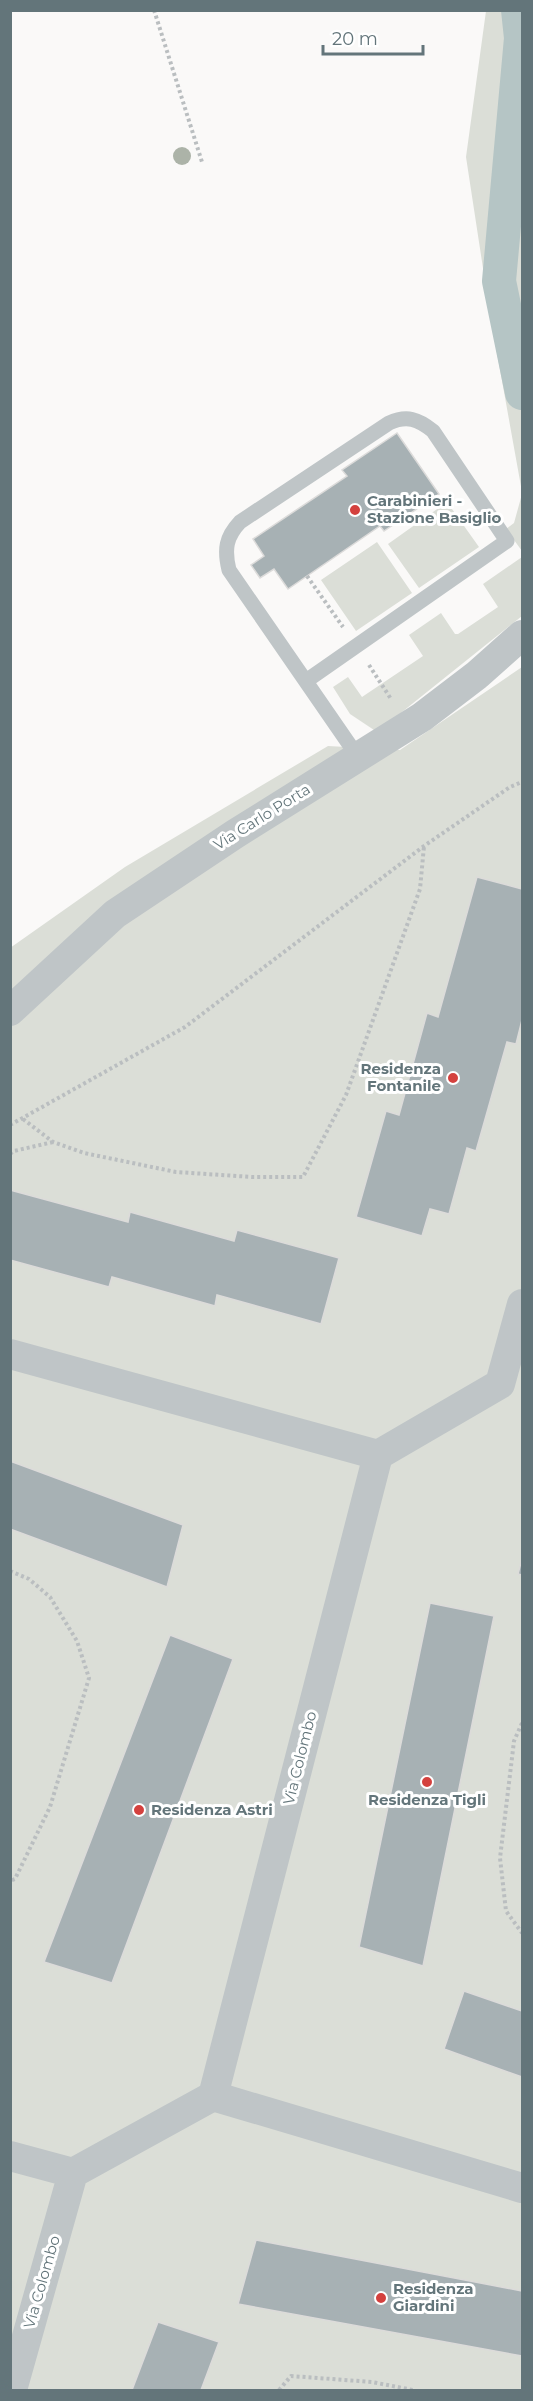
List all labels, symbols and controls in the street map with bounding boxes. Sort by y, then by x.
scale bar [323,18,424,56]
text: 20 m [332,28,378,50]
place label: Carabinieri - Stazione Basiglio [367,491,501,527]
marker: Carabinieri - Stazione Basiglio [348,503,362,517]
street label: Via Carlo Porta [210,779,314,854]
place label: Residenza Fontanile [360,1059,441,1095]
marker: Residenza Fontanile [446,1071,460,1085]
street label: Via Colombo [279,1709,320,1807]
marker: Residenza Tigli [420,1775,434,1789]
place label: Residenza Tigli [368,1790,486,1809]
place label: Residenza Astri [151,1800,273,1819]
marker: Residenza Astri [132,1803,146,1817]
street label: Via Colombo [19,2233,64,2330]
place label: Residenza Giardini [393,2279,474,2315]
marker: Residenza Giardini [374,2291,388,2305]

